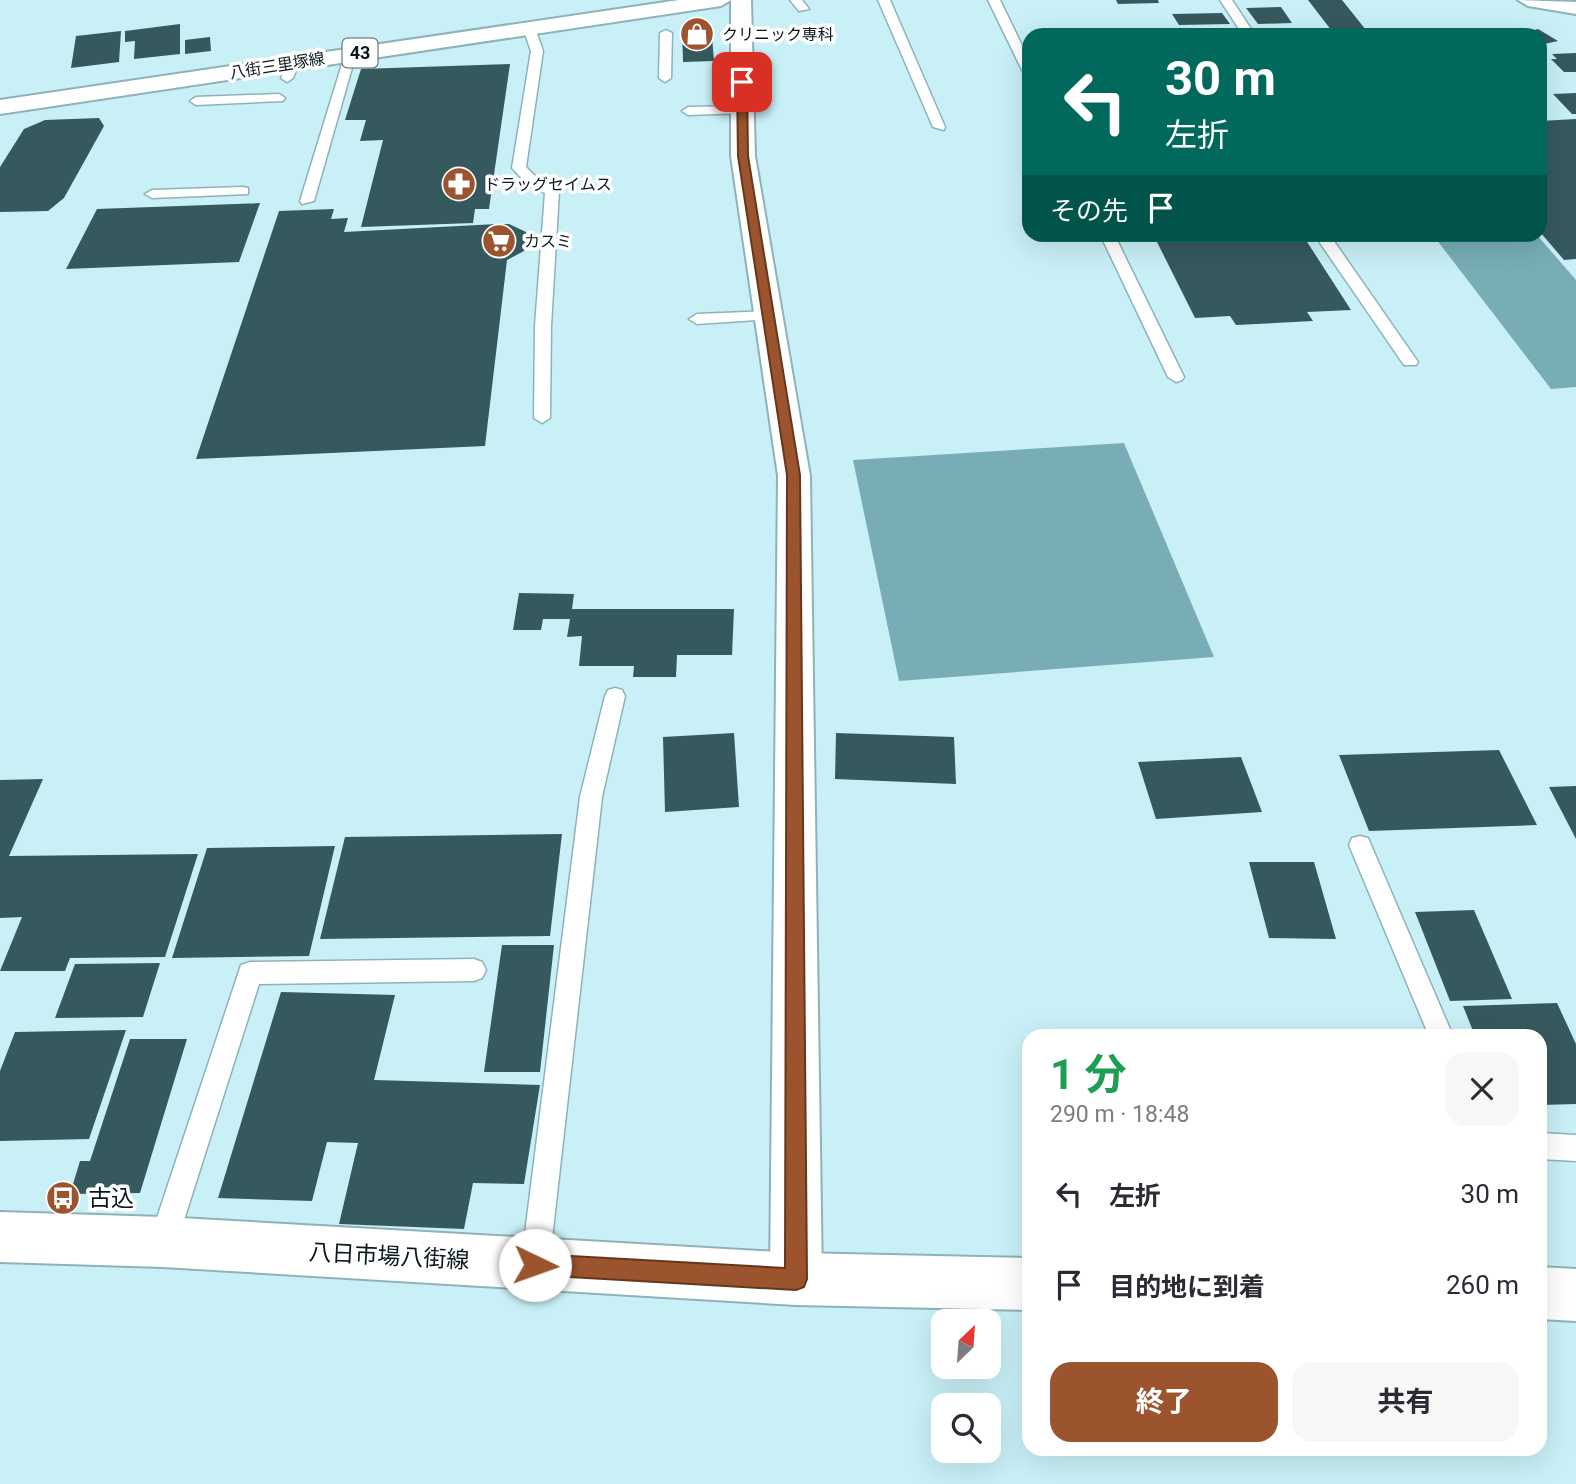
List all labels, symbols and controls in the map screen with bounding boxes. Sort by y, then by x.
shop icon: クリニック専科 [678,15,716,53]
place label: クリニック専科 [722,25,834,44]
road number: 43 [342,38,378,68]
street label: 八街三里塚線 [228,49,326,82]
text: 30 m [1165,50,1276,107]
pin [712,52,772,112]
icon: left [1050,56,1141,147]
icon: arrive [723,63,761,101]
text: 左折 [1165,116,1229,154]
pharmacy icon: ドラッグセイムス [440,165,478,203]
place label: ドラッグセイムス [484,175,612,194]
icon: arrive [1142,189,1180,227]
text: その先 [1050,196,1128,226]
supermarket icon: カスミ [480,222,518,260]
place label: カスミ [524,232,572,251]
text: 1 分 [1050,1050,1127,1099]
button: close [1445,1052,1519,1126]
text: 290 m · 18:48 [1050,1101,1189,1128]
icon: left [1050,1175,1088,1213]
bus stop icon: 古込 [44,1179,82,1217]
text: 30 m [1461,1179,1519,1209]
text: 左折 [1109,1181,1161,1211]
place label: 古込 [88,1185,134,1212]
position arrow [498,1228,572,1302]
street label: 八日市場八街線 [308,1239,470,1274]
icon: arrive [1050,1266,1088,1304]
text: 260 m [1446,1270,1519,1300]
text: 目的地に到着 [1109,1272,1265,1302]
north arrow [931,1309,1001,1379]
map controls [931,1309,1001,1463]
button: 終了 [1050,1362,1278,1442]
button: 共有 [1292,1362,1519,1442]
button: search [931,1393,1001,1463]

